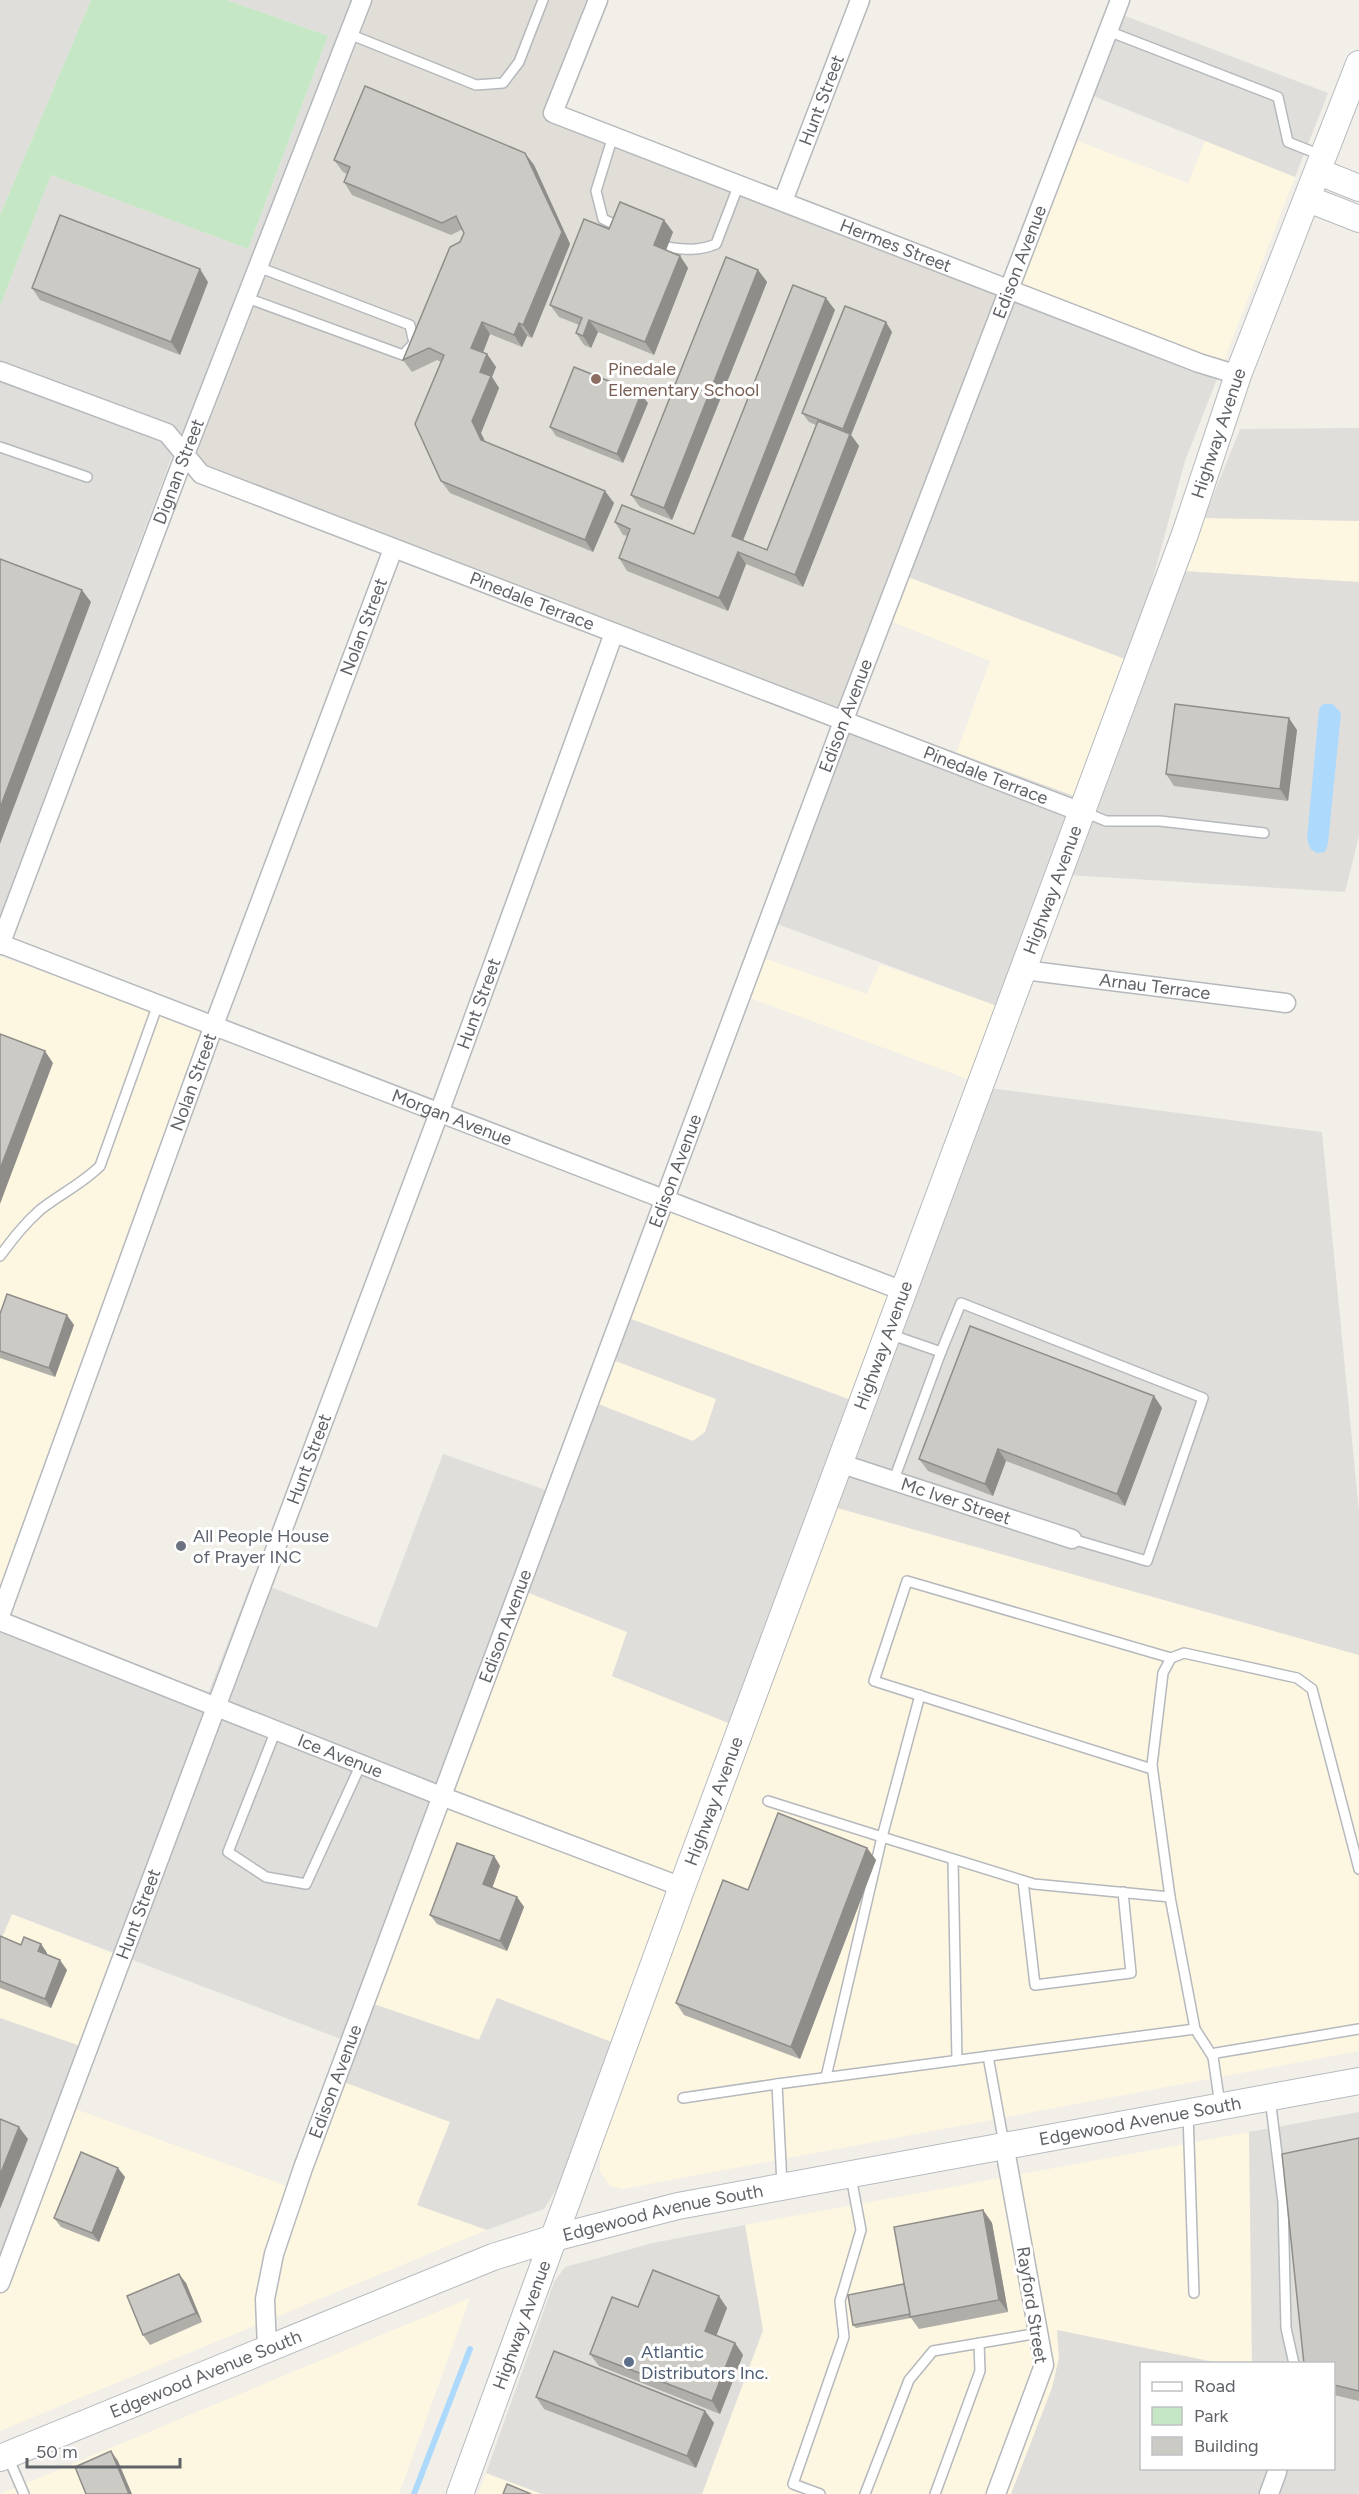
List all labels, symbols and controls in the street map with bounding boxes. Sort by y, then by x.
street label: Hunt Street [794,52,849,149]
street label: Edison Avenue [988,202,1051,322]
street label: Hermes Street [837,214,955,277]
place label: Pinedale Elementary School [608,358,759,401]
street label: Highway Avenue [1187,365,1251,501]
marker: Pinedale Elementary School [589,372,603,386]
street label: Dignan Street [148,415,209,527]
street label: Pinedale Terrace [466,567,598,635]
street label: Nolan Street [335,575,392,679]
street label: Edison Avenue [814,656,877,775]
street label: Pinedale Terrace [920,741,1051,809]
street label: Highway Avenue [1019,822,1087,958]
street label: Hunt Street [452,955,506,1052]
street label: Arnau Terrace [1098,969,1212,1004]
street label: Nolan Street [166,1030,221,1134]
street label: Morgan Avenue [389,1084,515,1151]
street label: Edison Avenue [644,1111,707,1231]
street label: Highway Avenue [849,1278,917,1413]
street label: Hunt Street [282,1410,336,1508]
street label: Mc Iver Street [898,1473,1014,1529]
place label: All People House of Prayer INC [193,1525,329,1568]
marker: All People House of Prayer INC [174,1539,188,1553]
street label: Edison Avenue [474,1566,537,1686]
street label: Ice Avenue [294,1729,386,1783]
street label: Highway Avenue [680,1733,748,1869]
street label: Hunt Street [111,1865,166,1963]
street label: Edison Avenue [304,2021,367,2141]
street label: Edgewood Avenue South [1037,2092,1243,2151]
street label: Edgewood Avenue South [560,2180,765,2246]
street label: Rayford Street [1012,2245,1052,2365]
street label: Highway Avenue [488,2257,556,2393]
street label: Edgewood Avenue South [107,2325,305,2423]
place label: Atlantic Distributors Inc. [641,2341,768,2384]
marker: Atlantic Distributors Inc. [622,2355,636,2369]
legend [1140,2362,1335,2470]
text: Road [1194,2375,1235,2397]
text: Park [1194,2405,1229,2427]
scale bar [27,2431,180,2469]
text: Building [1194,2435,1259,2457]
text: 50 m [36,2441,78,2463]

